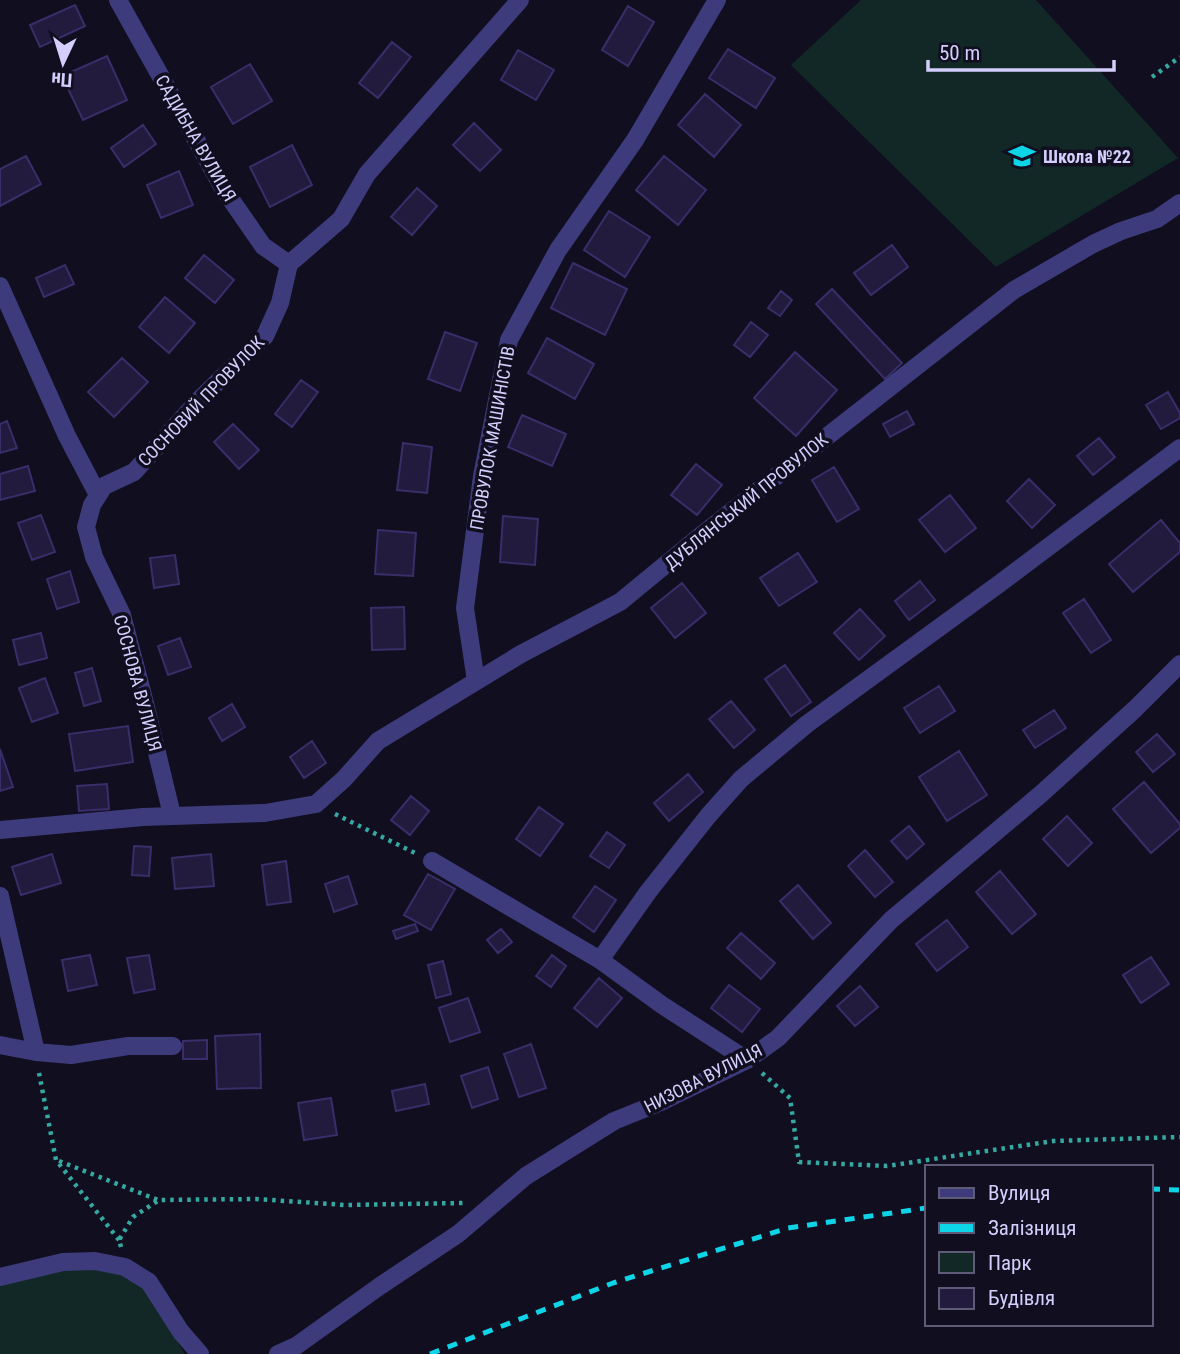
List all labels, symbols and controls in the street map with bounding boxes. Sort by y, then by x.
north arrow [28,28,98,98]
scale bar [928,28,1114,72]
text: 50 m [939,41,980,65]
text: Пн [50,67,73,92]
street label: САДИБНА ВУЛИЦЯ [151,71,241,205]
school or university icon: Школа №22 [1007,141,1037,171]
place label: Школа №22 [1043,146,1131,167]
street label: СОСНОВИЙ ПРОВУЛОК [134,332,268,470]
street label: ПРОВУЛОК МАШИНІСТІВ [465,344,519,532]
street label: ДУБЛЯНСЬКИЙ ПРОВУЛОК [660,429,832,573]
street label: СОСНОВА ВУЛИЦЯ [110,612,166,754]
street label: НИЗОВА ВУЛИЦЯ [640,1039,766,1117]
legend [925,1165,1152,1326]
text: Вулиця [988,1181,1050,1205]
text: Залізниця [988,1216,1077,1240]
text: Парк [988,1251,1032,1275]
text: Будівля [988,1286,1055,1310]

